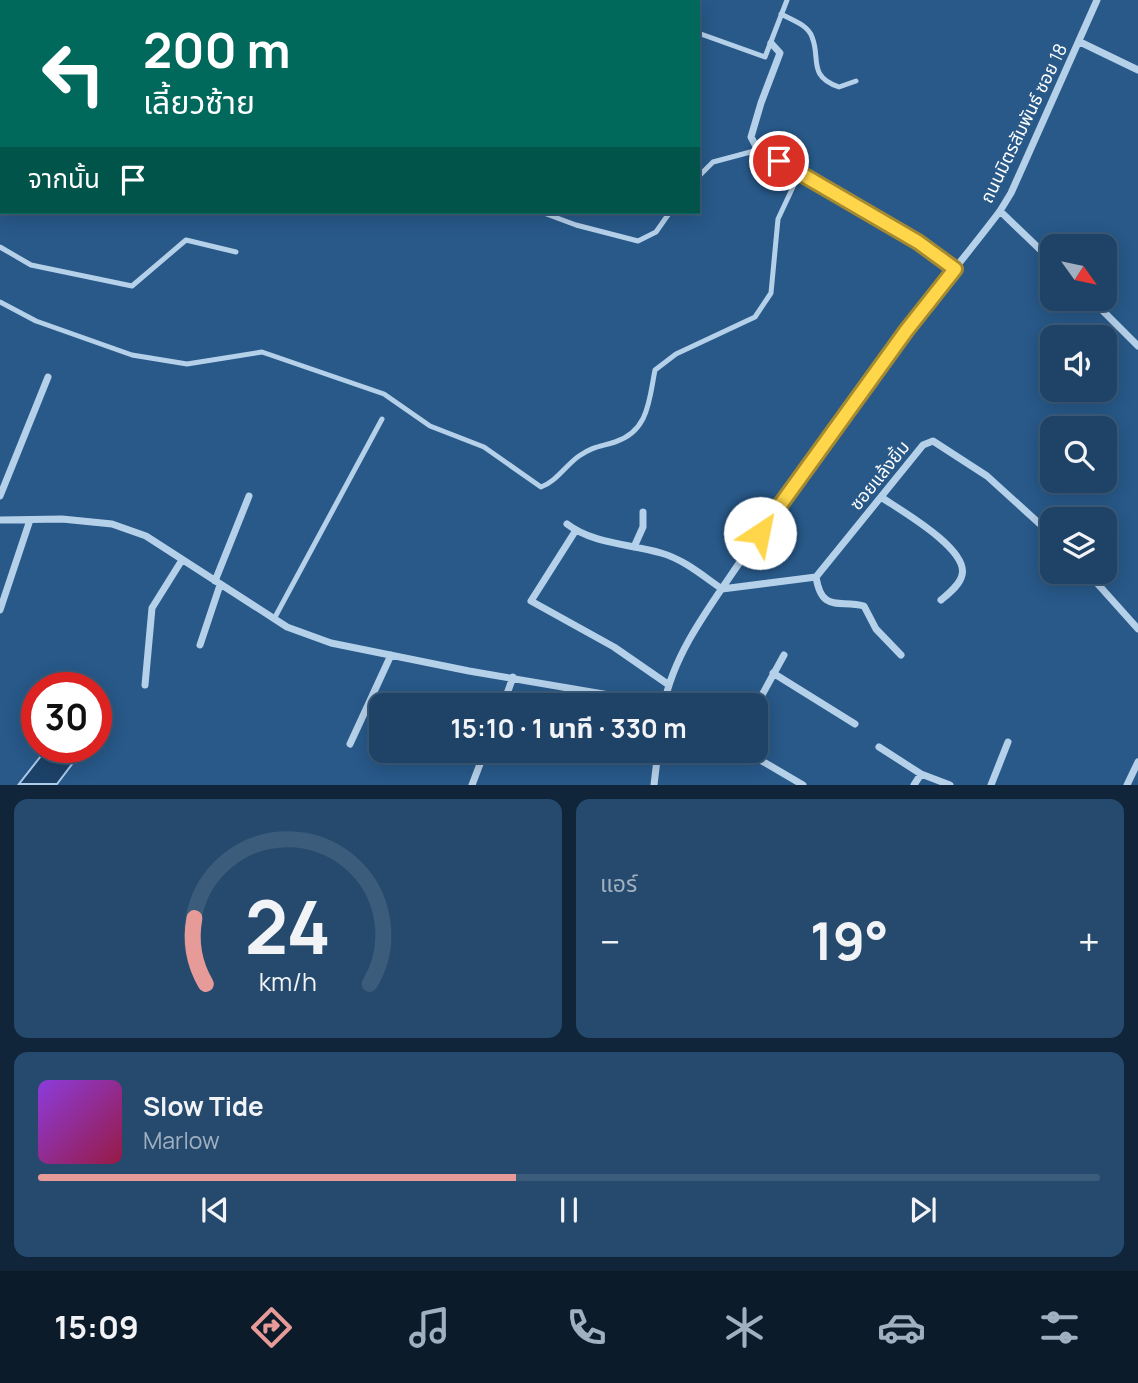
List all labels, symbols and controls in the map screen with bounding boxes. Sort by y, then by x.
text: 200 m [143,16,291,83]
icon: left [28,28,119,119]
street label: ถนนมิตรสัมพันธ์ ซอย 18 [974,39,1072,207]
text: เลี้ยวซ้าย [143,80,255,124]
pin [749,131,809,191]
icon: arrive [760,142,798,180]
text: จากนั้น [28,160,100,196]
icon: arrive [114,161,152,199]
north arrow [1040,234,1116,312]
map controls [1040,234,1117,584]
button: sound [1040,325,1117,402]
button: search [1040,416,1117,493]
street label: ซอยแล้งยิ้ม [844,435,914,515]
position arrow [723,496,797,570]
button: layers [1040,507,1117,584]
speed limit sign: 30 [21,672,112,763]
text: 15:10 · 1 นาที · 330 m [450,710,687,746]
text: แอร์ [600,867,637,899]
text: 24 [245,877,331,977]
text: 19° [810,905,889,976]
text: − [600,915,621,967]
text: + [1078,915,1100,967]
text: km/h [259,964,317,999]
text: Slow Tide [143,1088,264,1124]
text: Marlow [143,1124,220,1156]
icon: previous [196,1191,234,1229]
icon: pause [550,1191,588,1229]
icon: next [904,1191,942,1229]
icon: directions [247,1303,296,1352]
icon: music [405,1303,454,1352]
icon: phone [562,1303,611,1352]
icon: climate [720,1303,769,1352]
icon: car [877,1303,926,1352]
icon: filters [1035,1303,1084,1352]
text: 15:09 [54,1305,139,1349]

